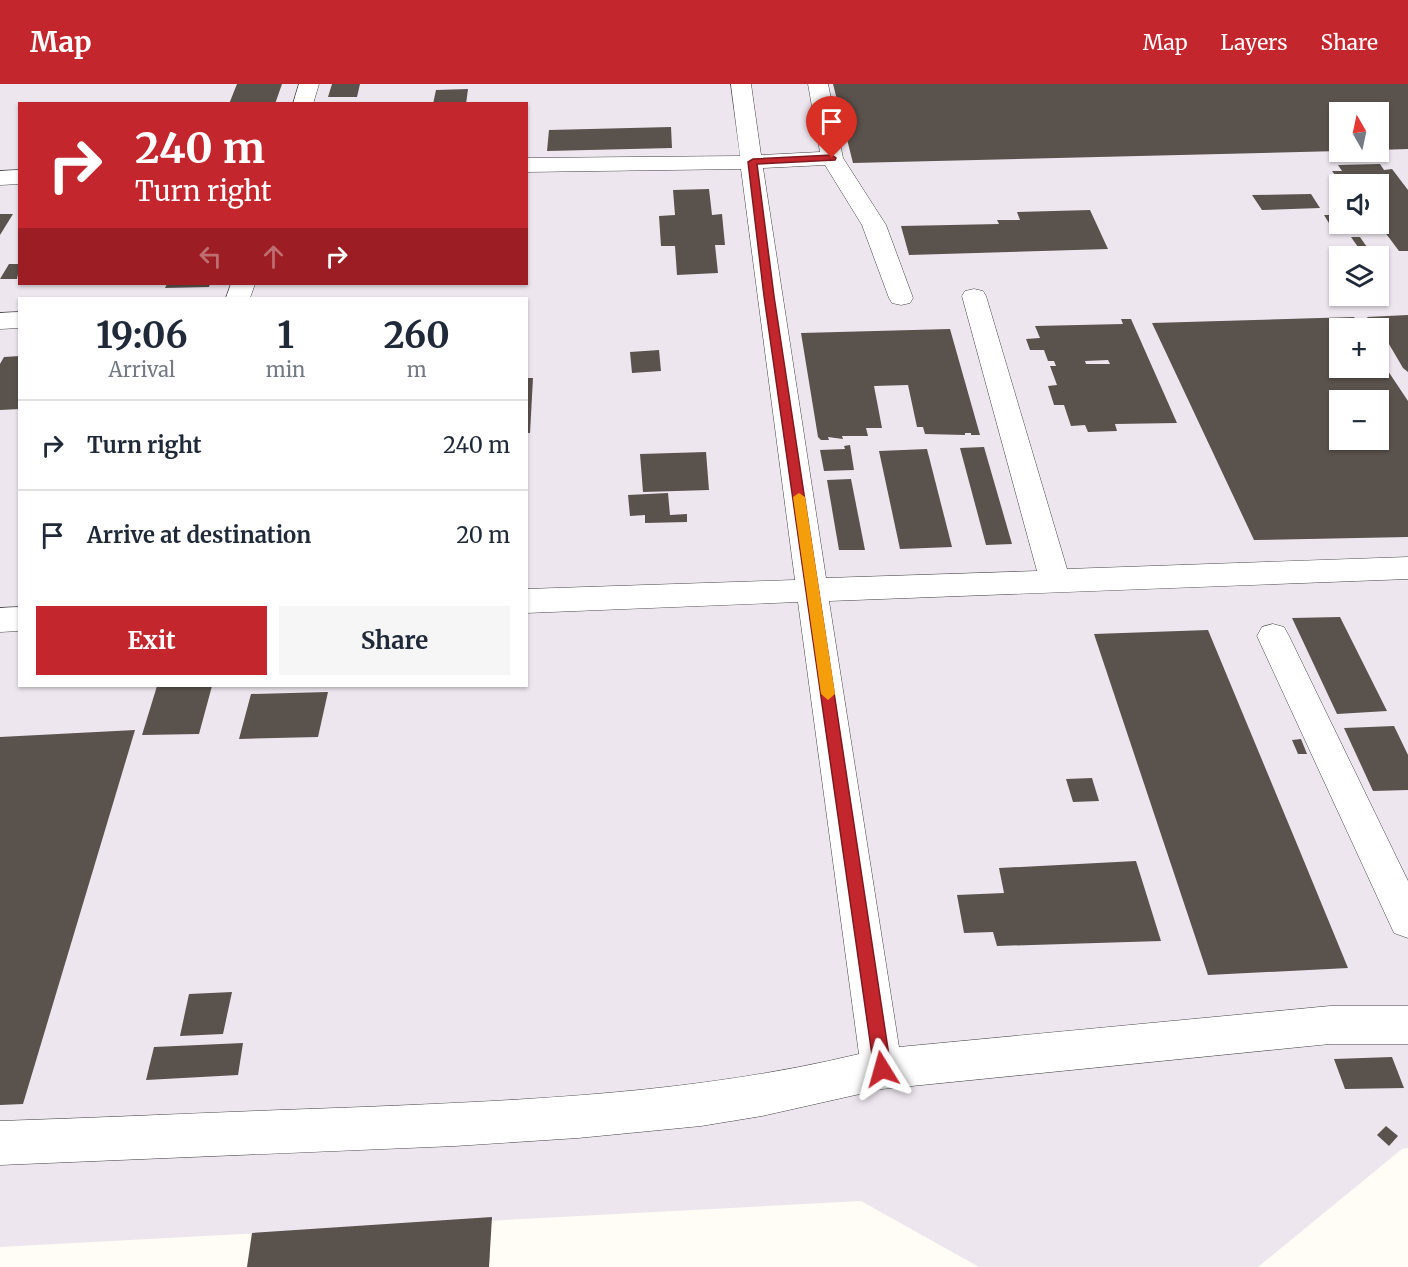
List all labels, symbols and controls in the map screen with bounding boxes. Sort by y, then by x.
text: Map [30,24,92,60]
text: Map [1143,29,1188,56]
text: Layers [1221,29,1288,56]
text: Share [1321,29,1378,56]
pin [806,96,857,158]
north arrow [1329,102,1389,162]
map controls [1329,102,1389,450]
icon: arrive [815,105,848,138]
text: 240 m [135,122,265,174]
icon: right [36,126,114,204]
text: Turn right [135,174,272,208]
button: sound [1329,174,1389,234]
icon: left [194,240,227,273]
icon: ahead [257,240,290,273]
icon: right [320,240,353,273]
button: layers [1329,246,1389,306]
text: 19:06 [96,313,188,358]
text: 1 [277,313,294,358]
text: 260 [383,313,450,358]
button: + [1329,318,1389,378]
text: Arrival [108,357,175,382]
text: min [266,357,305,382]
text: m [407,357,427,382]
button: − [1329,390,1389,450]
icon: right [36,429,69,462]
text: Turn right [87,431,201,459]
text: 240 m [443,431,510,459]
icon: arrive [36,519,69,552]
text: Arrive at destination [87,521,311,549]
text: 20 m [456,521,510,549]
button: Exit [36,606,267,675]
button: Share [279,606,510,675]
position arrow [850,1037,914,1101]

